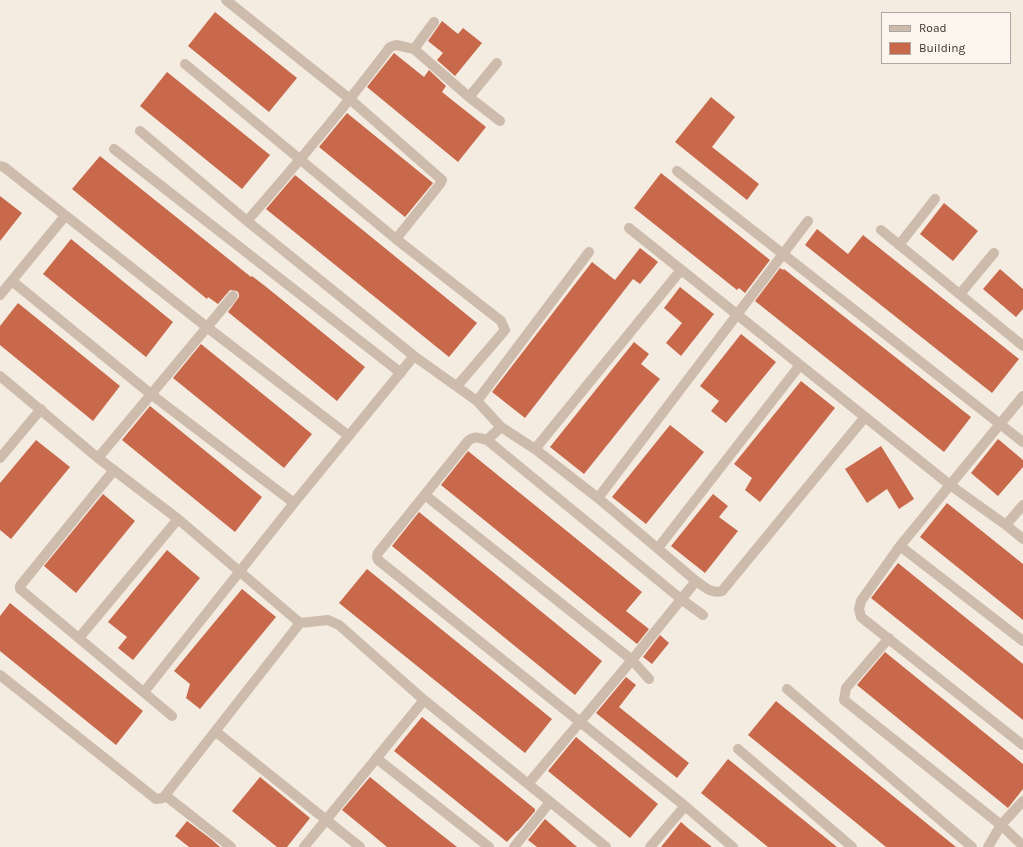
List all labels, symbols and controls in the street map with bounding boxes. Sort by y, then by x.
legend [881,12,1011,64]
text: Road [919,21,947,35]
text: Building [919,41,965,55]

